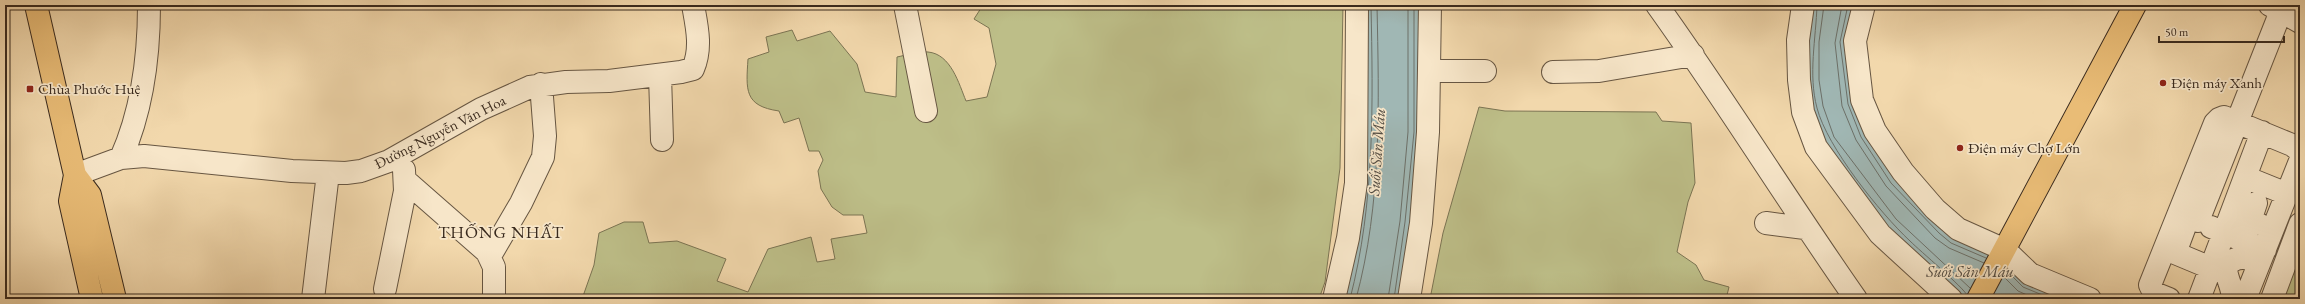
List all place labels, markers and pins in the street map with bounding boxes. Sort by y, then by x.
place label: Điện máy Xanh [2171,73,2262,92]
marker: Điện máy Xanh [2158,78,2168,88]
place label: Chùa Phước Huệ [38,79,140,98]
marker: Chùa Phước Huệ [25,84,35,94]
place label: Điện máy Chợ Lớn [1968,138,2080,157]
marker: Điện máy Chợ Lớn [1955,143,1965,153]

